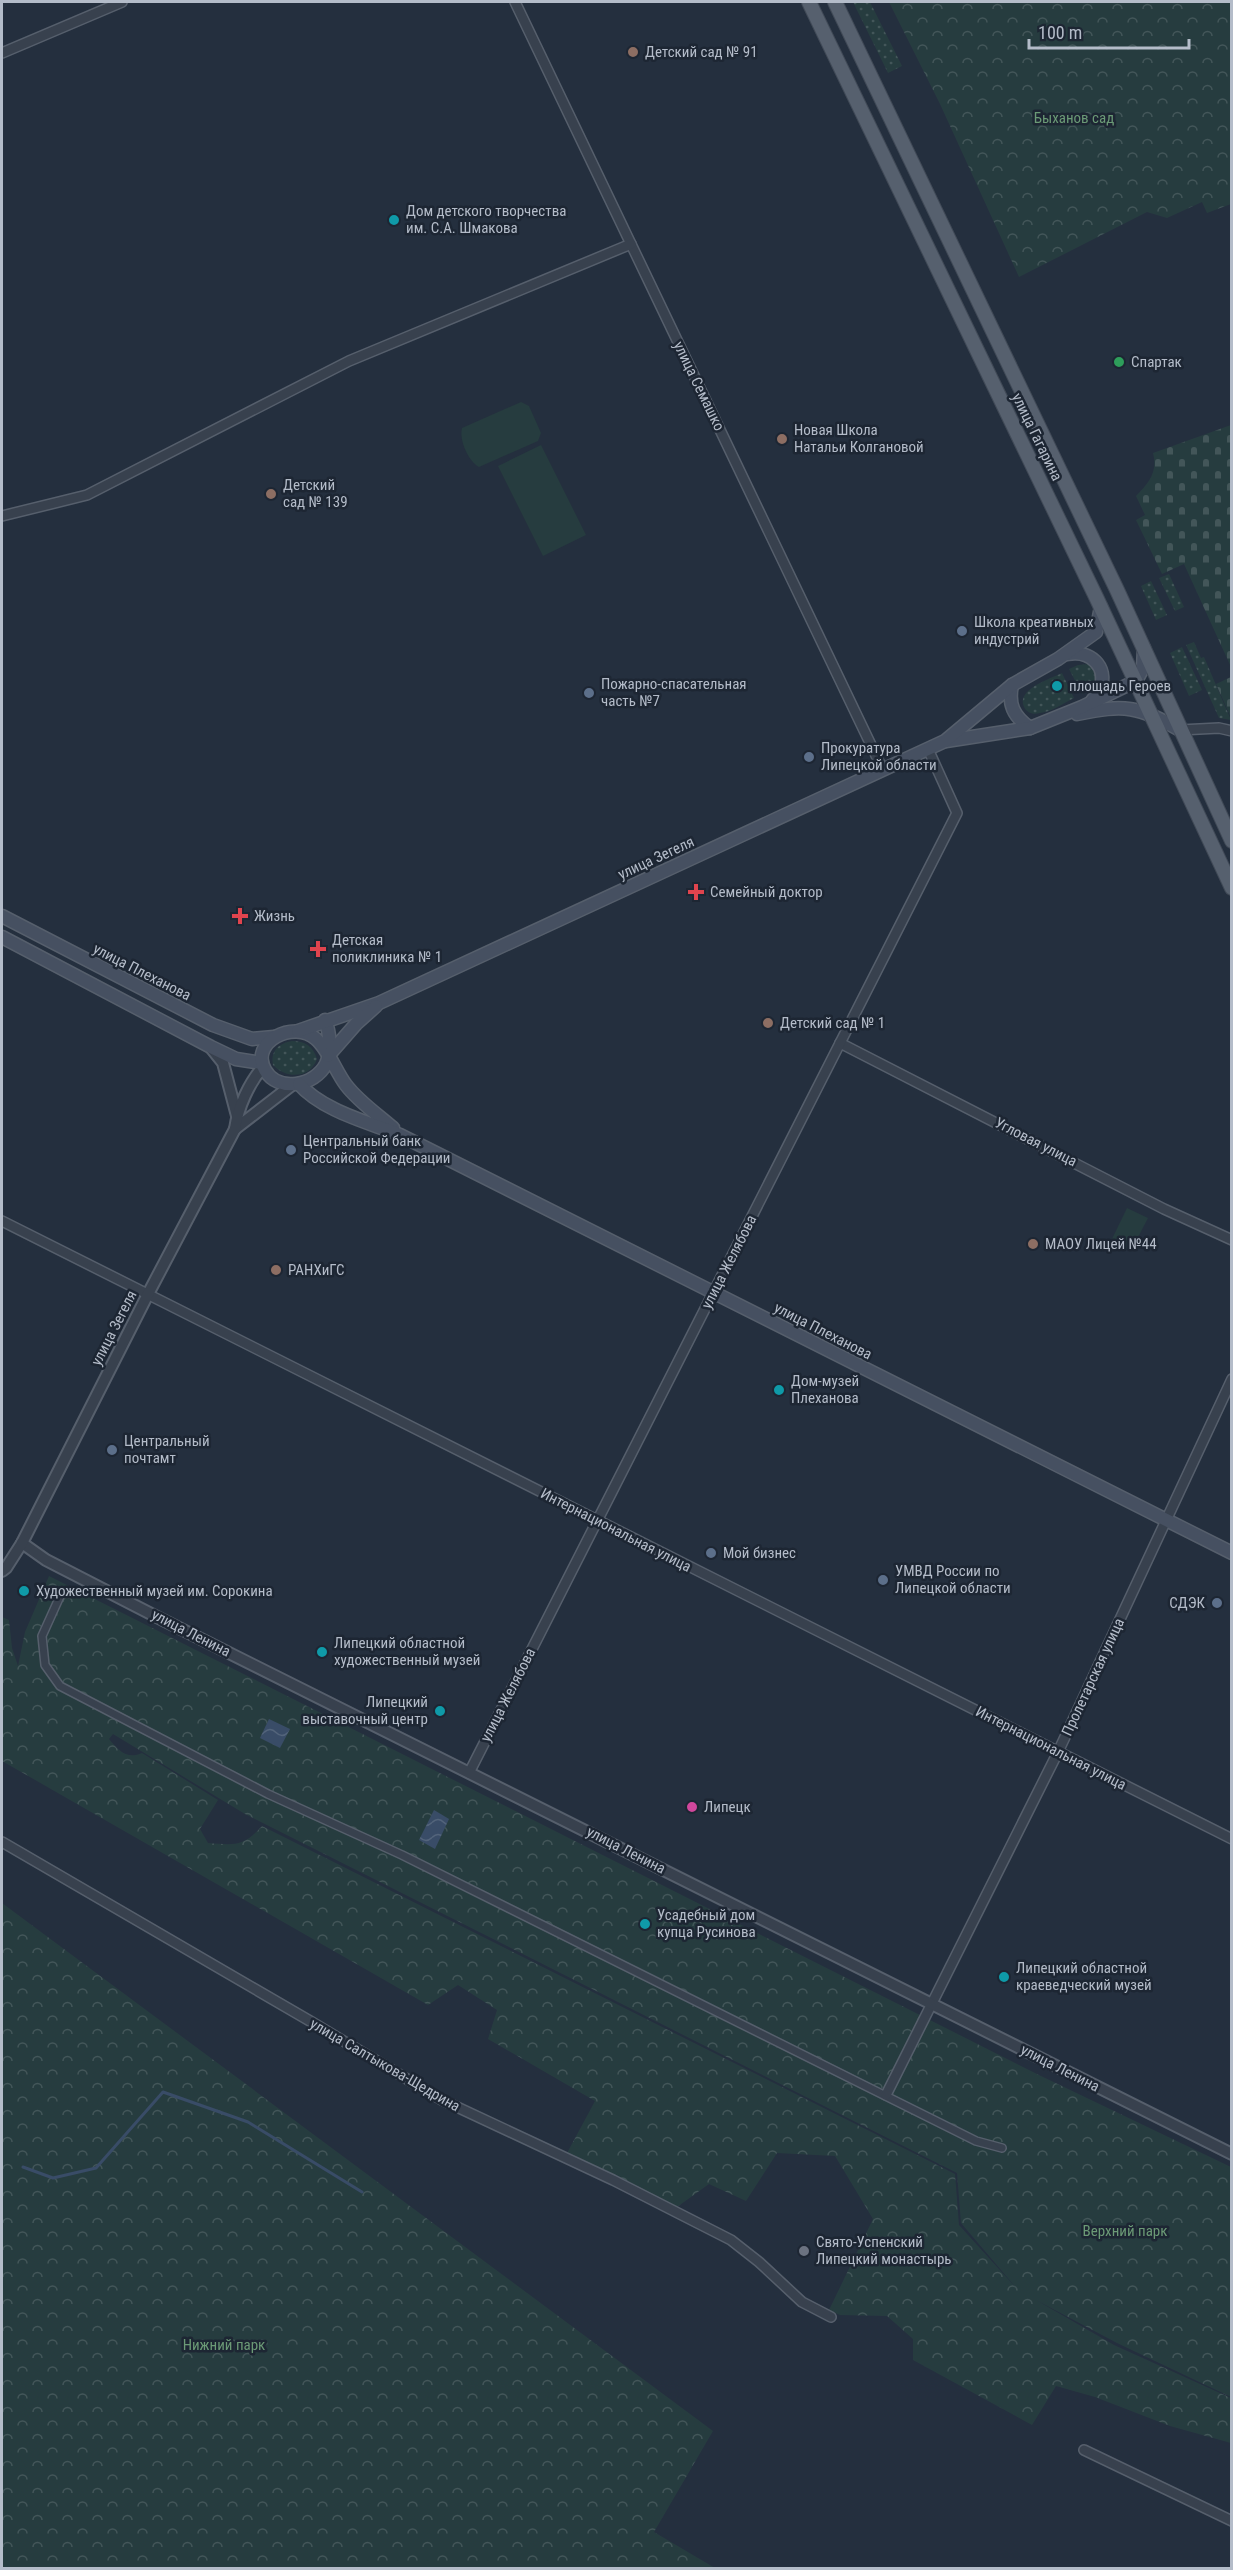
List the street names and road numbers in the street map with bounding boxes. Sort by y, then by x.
street label: улица Семашко [670,338,728,434]
street label: улица Гагарина [1008,390,1066,484]
street label: улица Зегеля [615,833,697,883]
street label: улица Плеханова [90,940,194,1004]
street label: Угловая улица [992,1114,1080,1170]
street label: улица Желябова [698,1212,760,1312]
street label: улица Зегеля [87,1287,141,1369]
street label: улица Плеханова [771,1299,875,1363]
street label: Интернациональная улица [538,1484,694,1576]
street label: улица Ленина [149,1605,233,1661]
street label: Пролетарская улица [1058,1615,1128,1739]
street label: улица Желябова [477,1645,539,1745]
street label: Интернациональная улица [973,1702,1129,1794]
street label: улица Ленина [584,1822,668,1878]
street label: улица Салтыкова-Щедрина [307,2015,463,2115]
street label: улица Ленина [1018,2040,1102,2096]

